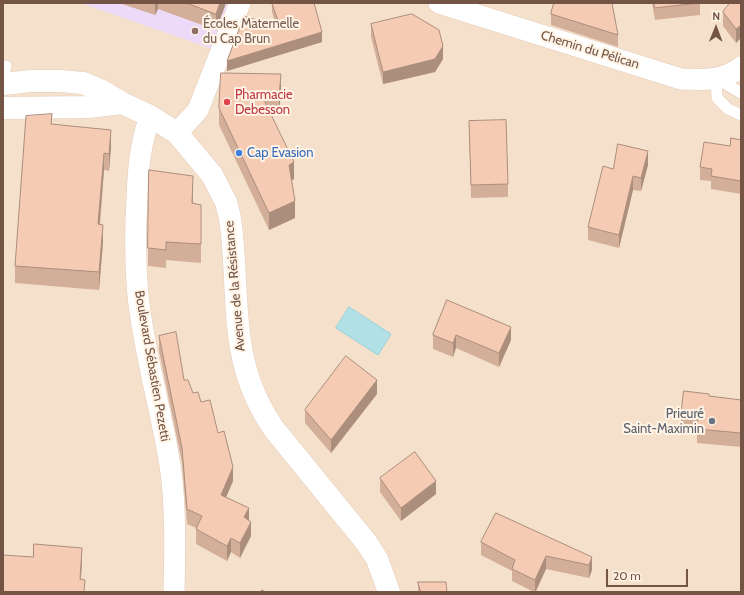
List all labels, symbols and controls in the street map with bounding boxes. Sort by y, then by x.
north arrow [696,8,736,48]
text: N [712,9,720,23]
place label: Écoles Maternelle du Cap Brun [203,16,299,47]
marker: Écoles Maternelle du Cap Brun [190,26,200,36]
street label: Chemin du Pélican [539,28,641,72]
place label: Pharmacie Debesson [235,87,293,118]
marker: Pharmacie Debesson [222,97,232,107]
place label: Cap Evasion [247,145,314,161]
marker: Cap Evasion [234,148,244,158]
street label: Avenue de la Résistance [222,220,248,352]
street label: Boulevard Sébastien Pezetti [131,289,173,443]
place label: Prieuré Saint-Maximin [623,406,704,437]
marker: Prieuré Saint-Maximin [707,416,717,426]
scale bar [608,561,690,587]
text: 20 m [613,568,641,583]

